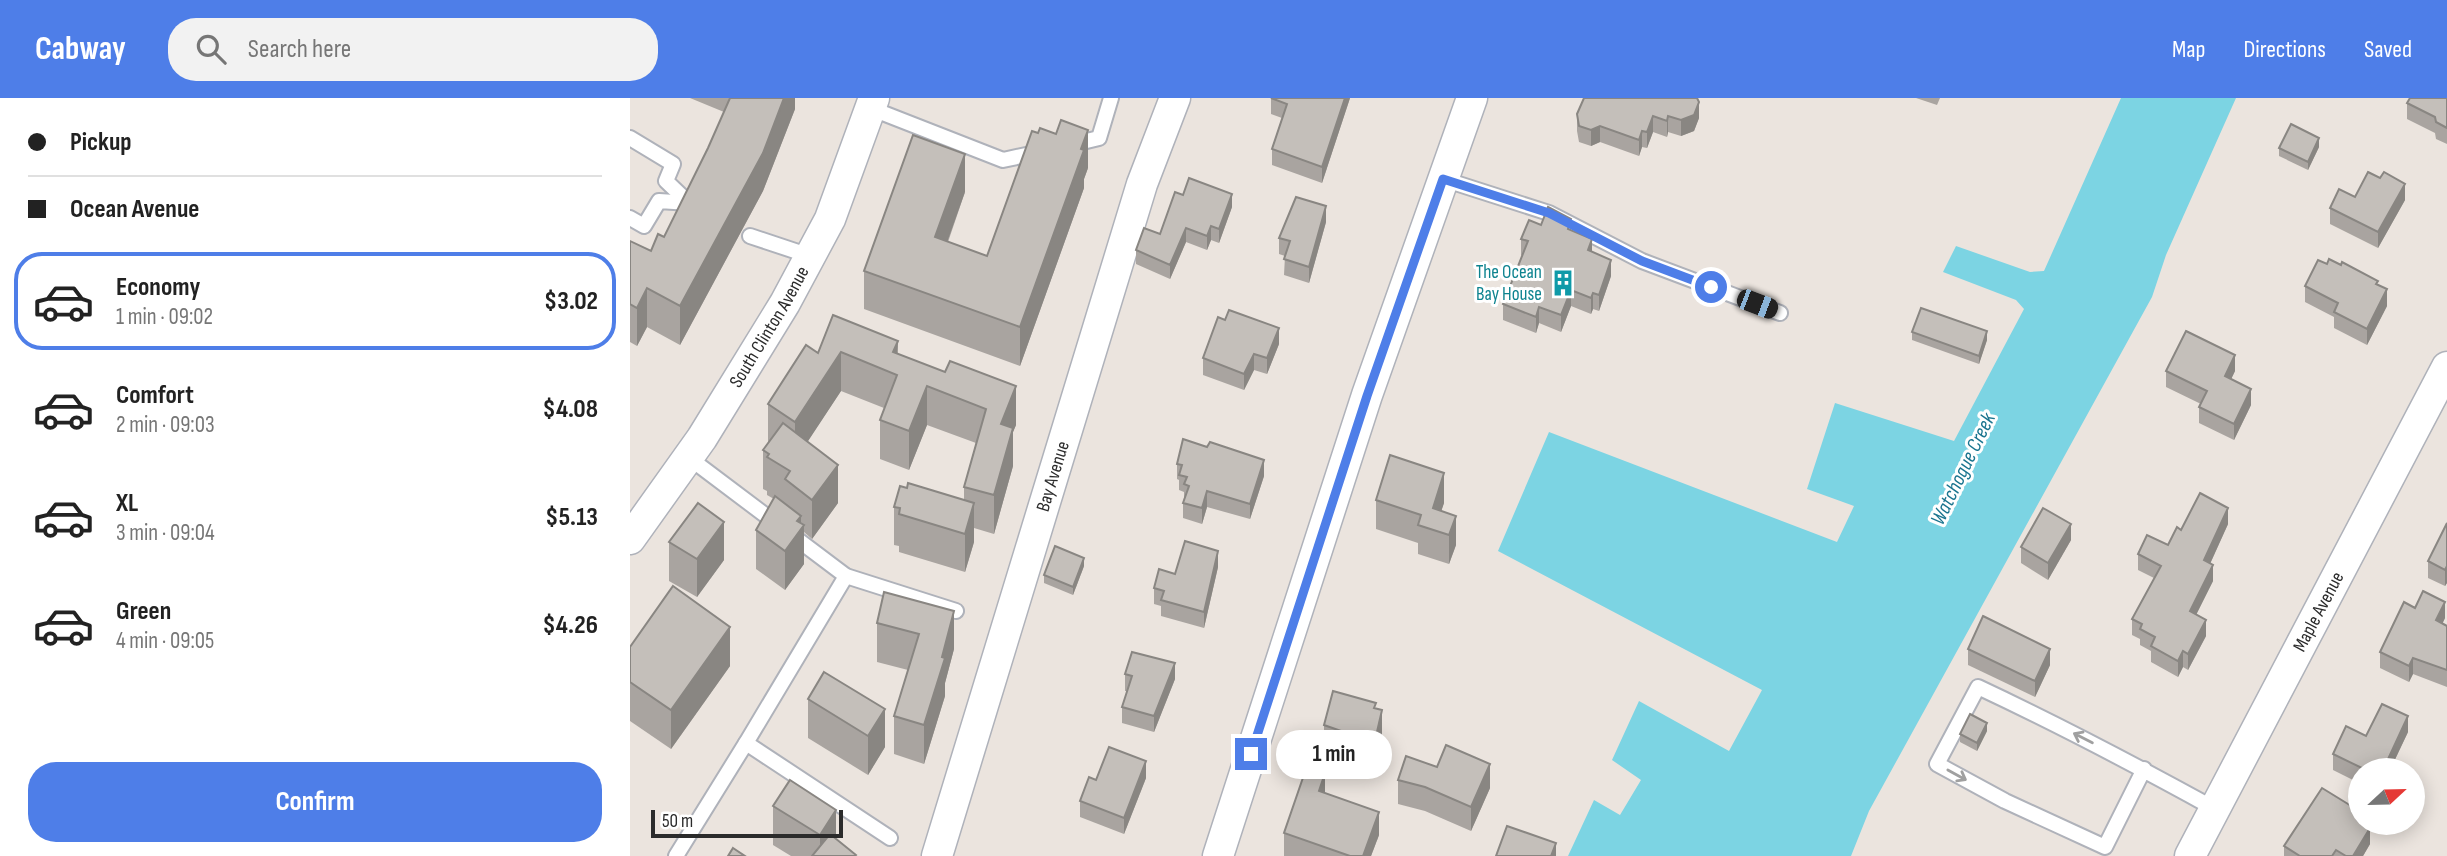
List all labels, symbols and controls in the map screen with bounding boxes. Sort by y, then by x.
search box [168,18,658,81]
text: Cabway [35,29,126,69]
icon: search [192,30,230,68]
text: Search here [248,34,351,65]
text: Map [2172,35,2205,64]
text: Directions [2243,35,2326,64]
text: Saved [2364,35,2412,64]
text: Pickup [70,127,132,158]
text: Ocean Avenue [70,194,199,225]
place label: The Ocean Bay House [1476,261,1542,306]
street label: South Clinton Avenue [724,262,814,392]
building icon: The Ocean Bay House [1548,268,1578,298]
icon: car [32,270,95,333]
route start [1695,271,1727,303]
text: Economy [116,272,200,303]
text: $3.02 [544,286,598,317]
car [1734,287,1781,321]
text: 1 min · 09:02 [116,303,213,331]
icon: car [32,378,95,441]
text: Comfort [116,380,194,411]
text: $4.08 [543,394,598,425]
water label: Watchogue Creek [1925,408,2001,529]
text: 2 min · 09:03 [116,411,215,439]
street label: Bay Avenue [1031,438,1074,514]
icon: car [32,486,95,549]
text: XL [116,488,138,519]
text: $5.13 [545,502,598,533]
text: 3 min · 09:04 [116,519,215,547]
street label: Maple Avenue [2288,568,2349,656]
icon: car [32,594,95,657]
text: Green [116,596,171,627]
text: $4.26 [542,610,598,641]
text: 4 min · 09:05 [116,627,214,655]
callout: 1 min [1276,730,1391,778]
one-way arrow [2073,730,2094,744]
route end [1235,738,1267,770]
text: 1 min [1313,740,1355,768]
north arrow [2348,758,2426,835]
map controls [2348,758,2425,835]
button: Confirm [28,762,602,842]
one-way arrow [1946,769,1967,782]
scale bar [651,807,844,839]
text: 50 m [662,810,693,833]

